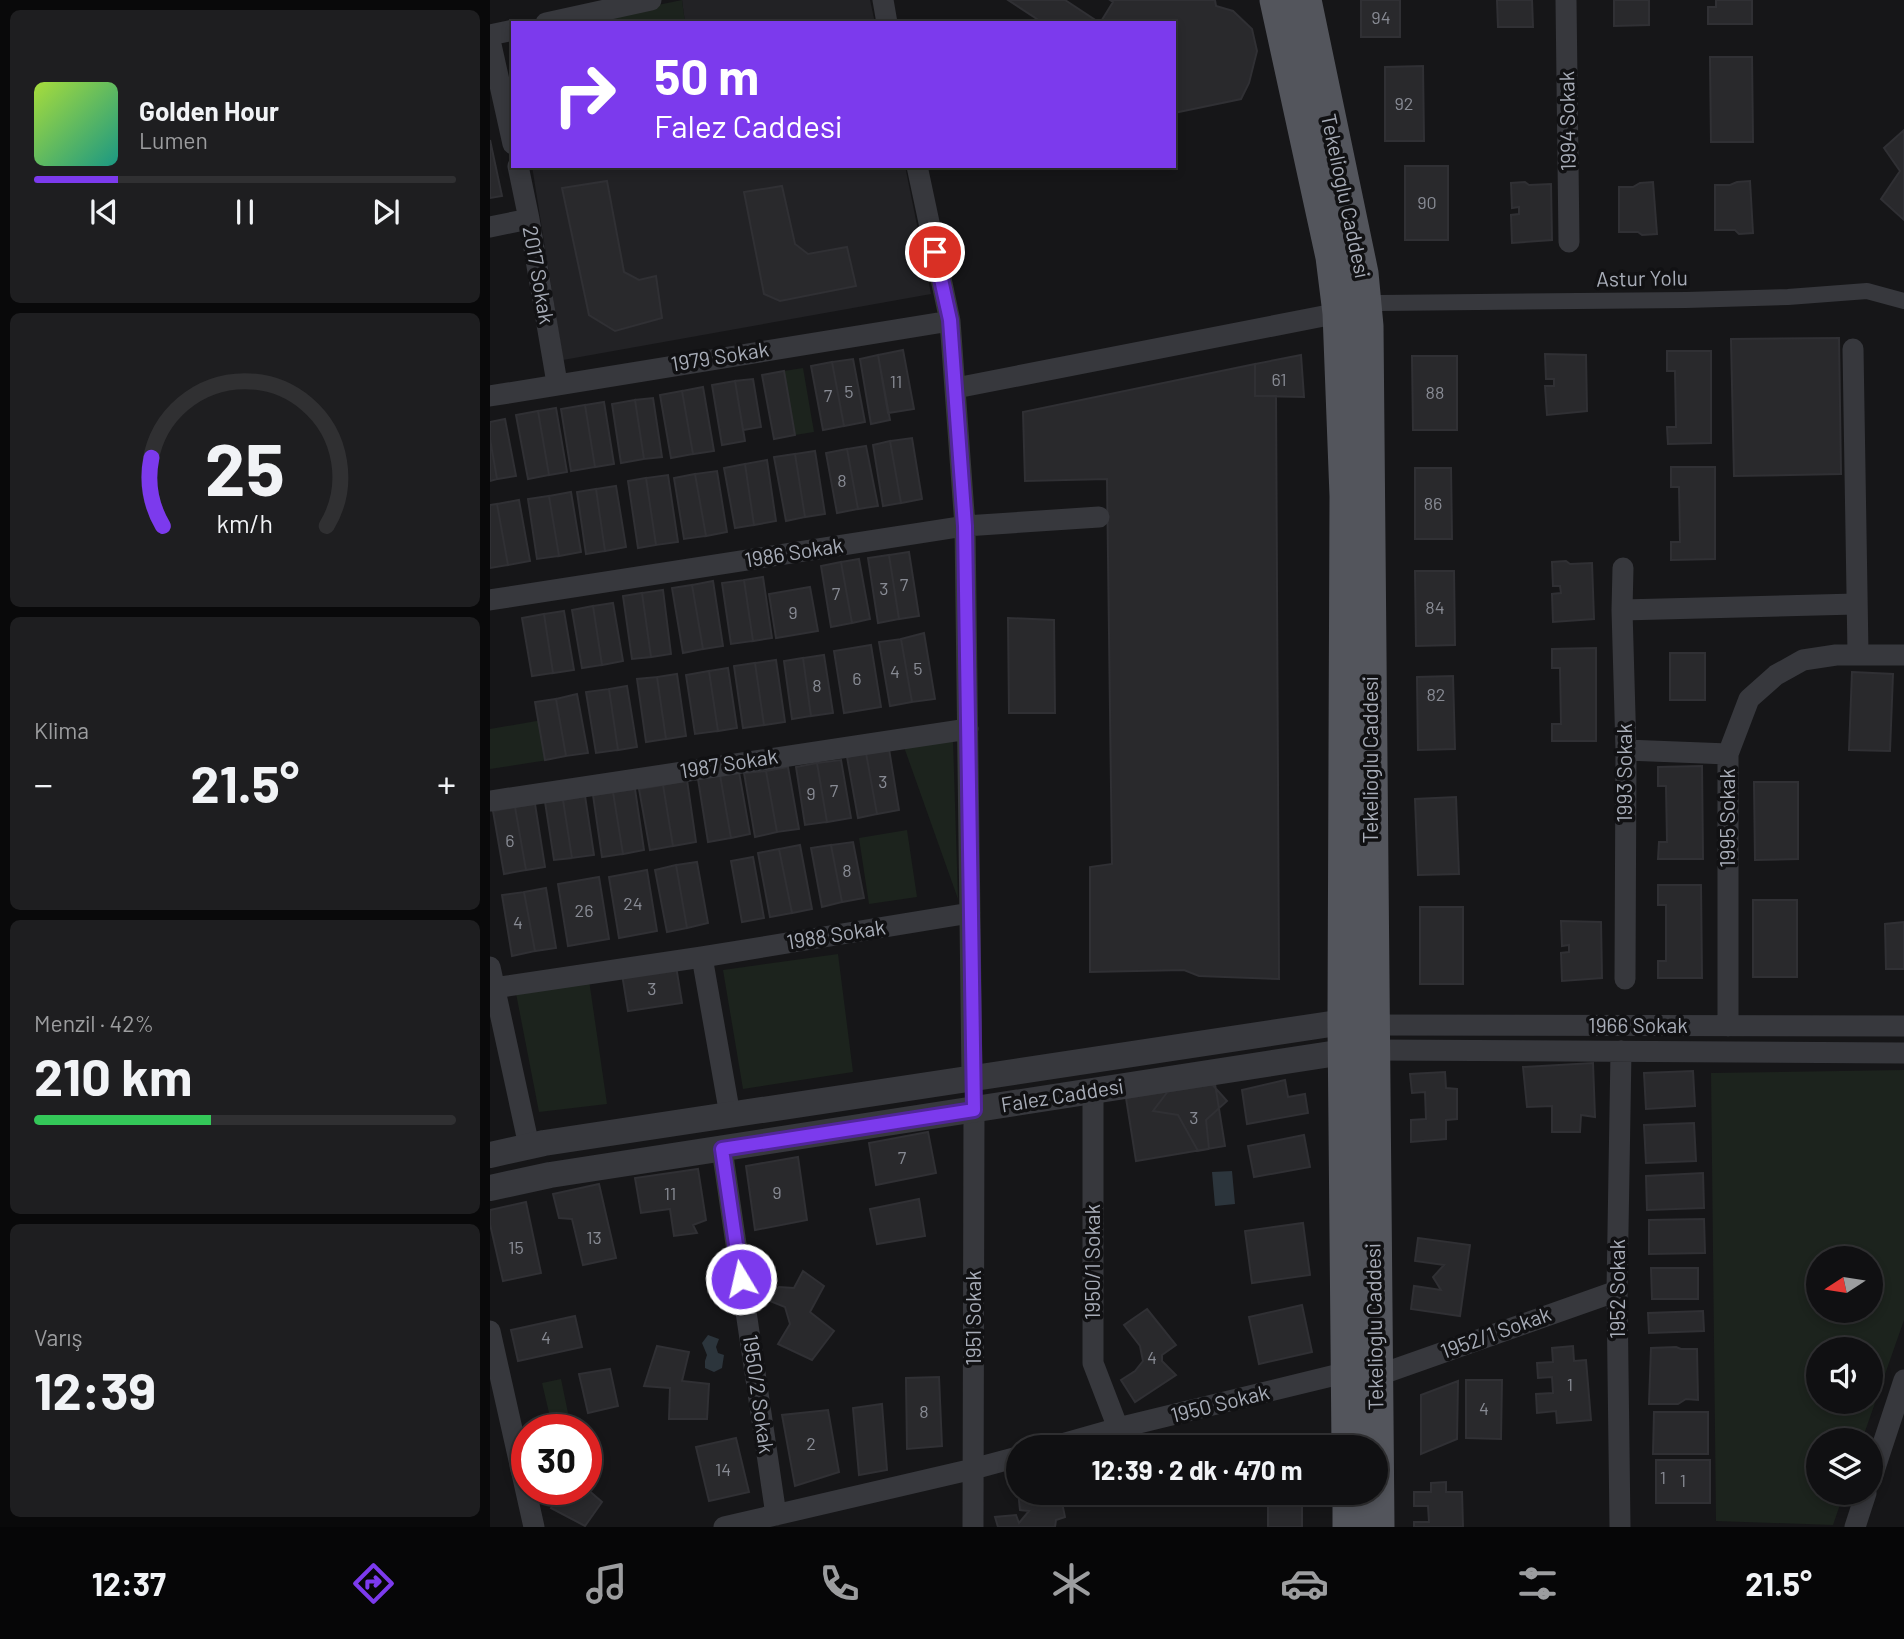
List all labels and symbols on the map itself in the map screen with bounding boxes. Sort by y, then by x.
house number: 94 [1371,6,1391,28]
street label: 1994 Sokak [1553,71,1580,171]
house number: 92 [1394,92,1414,114]
street label: Tekelioglu Caddesi [1317,111,1376,280]
house number: 90 [1417,191,1437,213]
pin [905,222,965,282]
street label: 2017 Sokak [519,224,560,326]
street label: Astur Yolu [1596,264,1688,291]
street label: 1979 Sokak [669,335,770,376]
house number: 61 [1271,368,1287,390]
house number: 11 [890,370,902,392]
house number: 5 [844,380,854,402]
house number: 88 [1426,381,1444,403]
house number: 7 [824,384,833,406]
house number: 8 [837,469,847,491]
house number: 86 [1424,492,1442,514]
street label: 1986 Sokak [743,531,845,572]
house number: 7 [900,573,909,595]
house number: 3 [879,577,889,599]
house number: 7 [832,582,841,604]
house number: 84 [1425,596,1445,618]
house number: 9 [788,601,798,623]
house number: 5 [913,657,923,679]
house number: 4 [890,660,900,682]
house number: 6 [852,667,862,689]
house number: 8 [812,674,822,696]
street label: Tekelioglu Caddesi [1357,676,1382,844]
house number: 82 [1426,683,1446,705]
street label: 1993 Sokak [1611,723,1636,823]
street label: 1987 Sokak [678,742,779,783]
street label: 1995 Sokak [1714,768,1739,868]
house number: 3 [878,770,888,792]
house number: 7 [830,779,839,801]
house number: 9 [806,782,816,804]
house number: 6 [505,829,515,851]
house number: 8 [842,859,852,881]
house number: 24 [623,892,643,914]
house number: 26 [575,899,593,921]
house number: 4 [513,911,523,933]
street label: 1988 Sokak [785,913,887,954]
house number: 3 [647,977,657,999]
street label: 1966 Sokak [1588,1012,1688,1037]
street label: Falez Caddesi [999,1073,1125,1117]
house number: 3 [1189,1106,1199,1128]
house number: 7 [898,1146,907,1168]
house number: 9 [772,1181,782,1203]
house number: 11 [664,1182,676,1204]
street label: 1950/1 Sokak [1079,1204,1104,1320]
house number: 13 [586,1226,602,1248]
house number: 15 [508,1236,524,1258]
street label: 1952 Sokak [1604,1239,1629,1339]
position arrow [704,1242,778,1316]
street label: Tekelioglu Caddesi [1360,1243,1387,1411]
north arrow [1806,1246,1883,1323]
street label: 1951 Sokak [960,1270,985,1366]
street label: 1952/1 Sokak [1437,1300,1554,1363]
house number: 4 [541,1326,551,1348]
street label: 1950/2 Sokak [739,1333,780,1455]
house number: 4 [1147,1346,1157,1368]
house number: 1 [1567,1373,1573,1395]
street label: 1950 Sokak [1168,1378,1271,1427]
house number: 4 [1479,1397,1489,1419]
house number: 8 [919,1400,929,1422]
speed limit sign: 30 [511,1414,602,1505]
house number: 2 [806,1432,816,1454]
house number: 14 [715,1458,731,1480]
house number: 1 [1660,1466,1666,1488]
house number: 1 [1680,1469,1686,1491]

